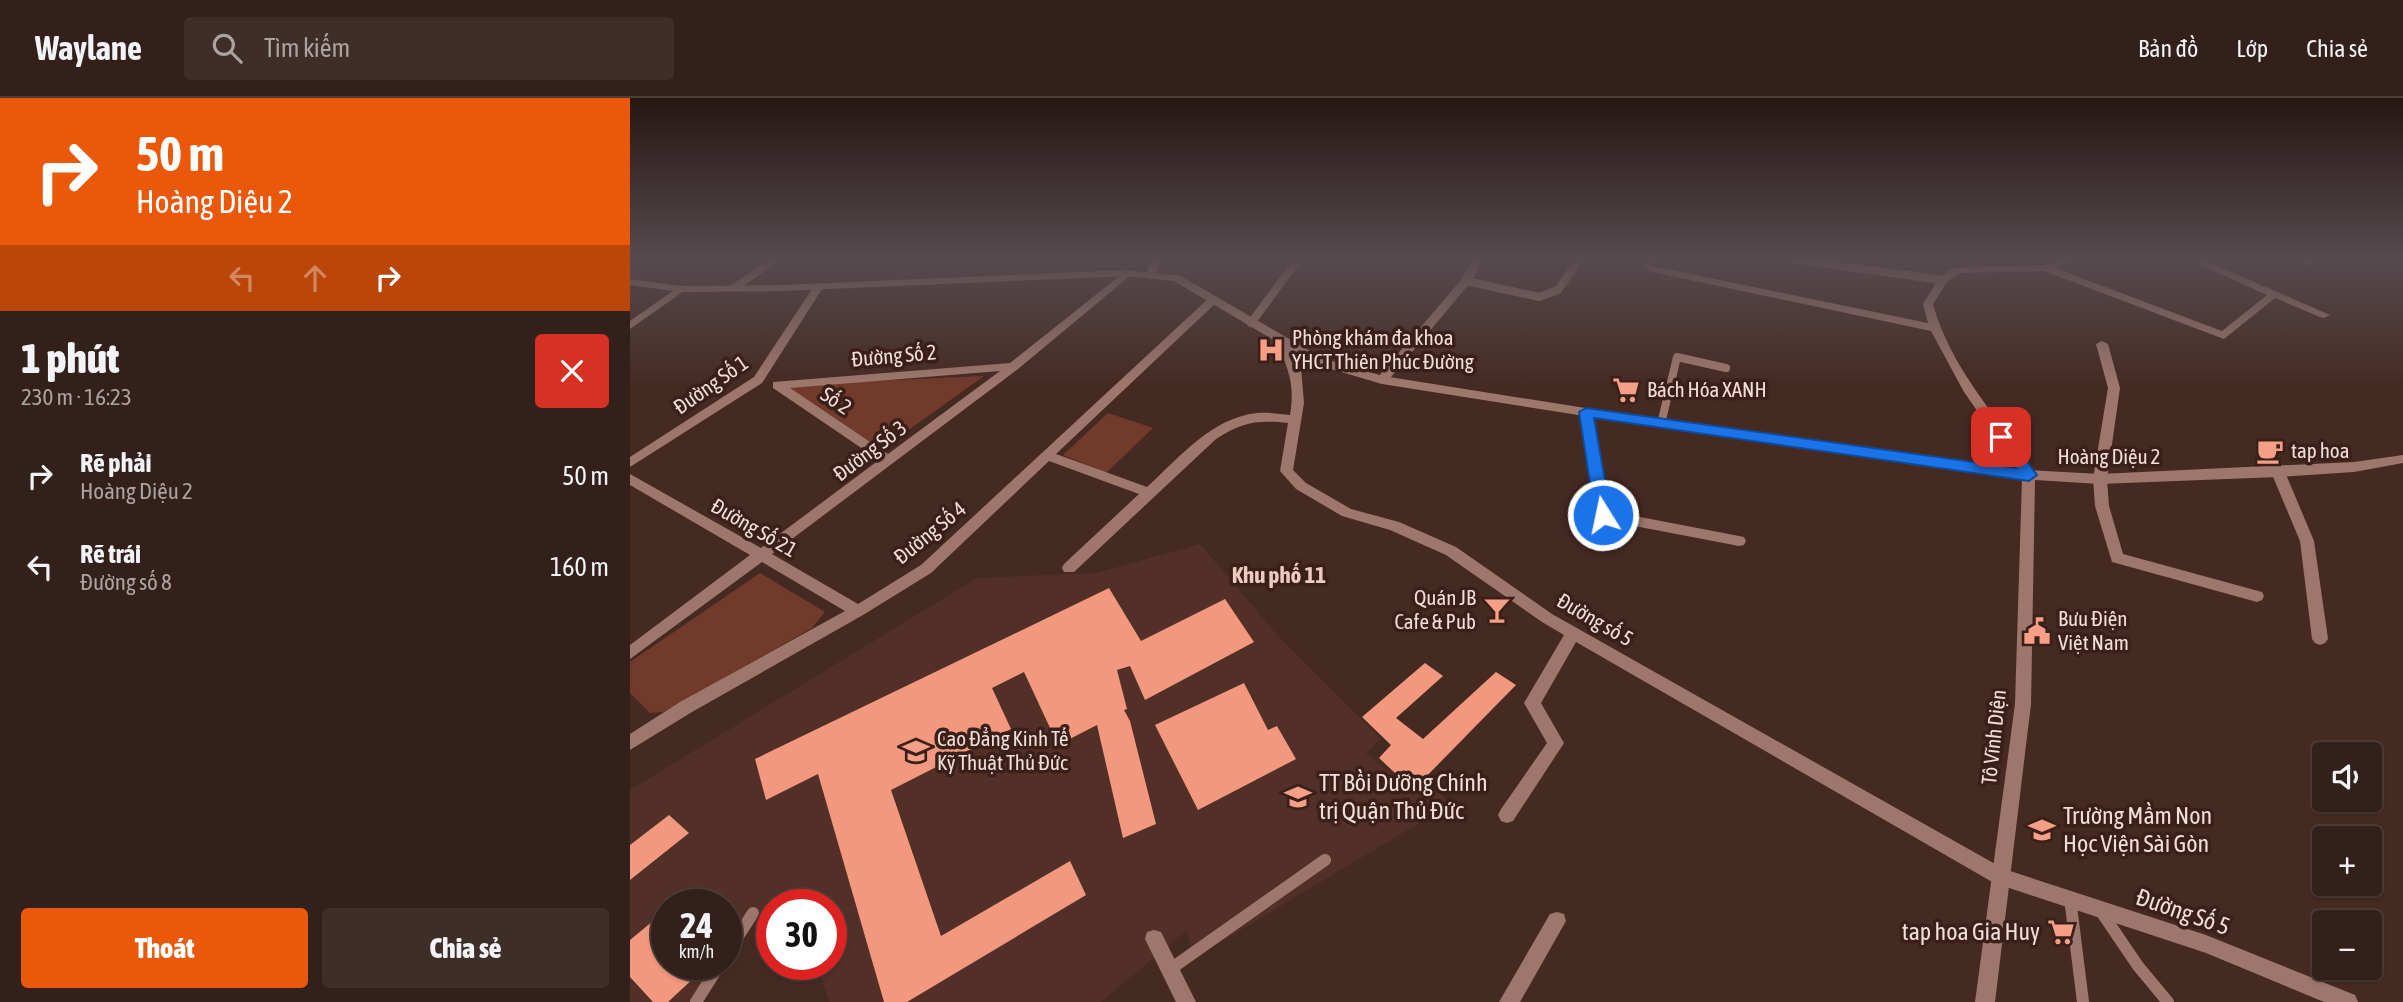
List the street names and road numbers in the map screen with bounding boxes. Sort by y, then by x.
street label: Đường Số 2 [850,339,937,371]
street label: Đường Số 1 [669,350,752,418]
street label: Số 2 [817,381,856,419]
street label: Đường Số 3 [828,415,911,485]
street label: Hoàng Diệu 2 [2058,444,2160,468]
street label: Đường Số 21 [707,493,802,561]
street label: Đường Số 4 [889,496,970,568]
street label: Đường số 5 [1553,588,1638,651]
street label: Tô Vĩnh Diện [1976,688,2010,786]
street label: Đường Số 5 [2133,883,2234,940]

